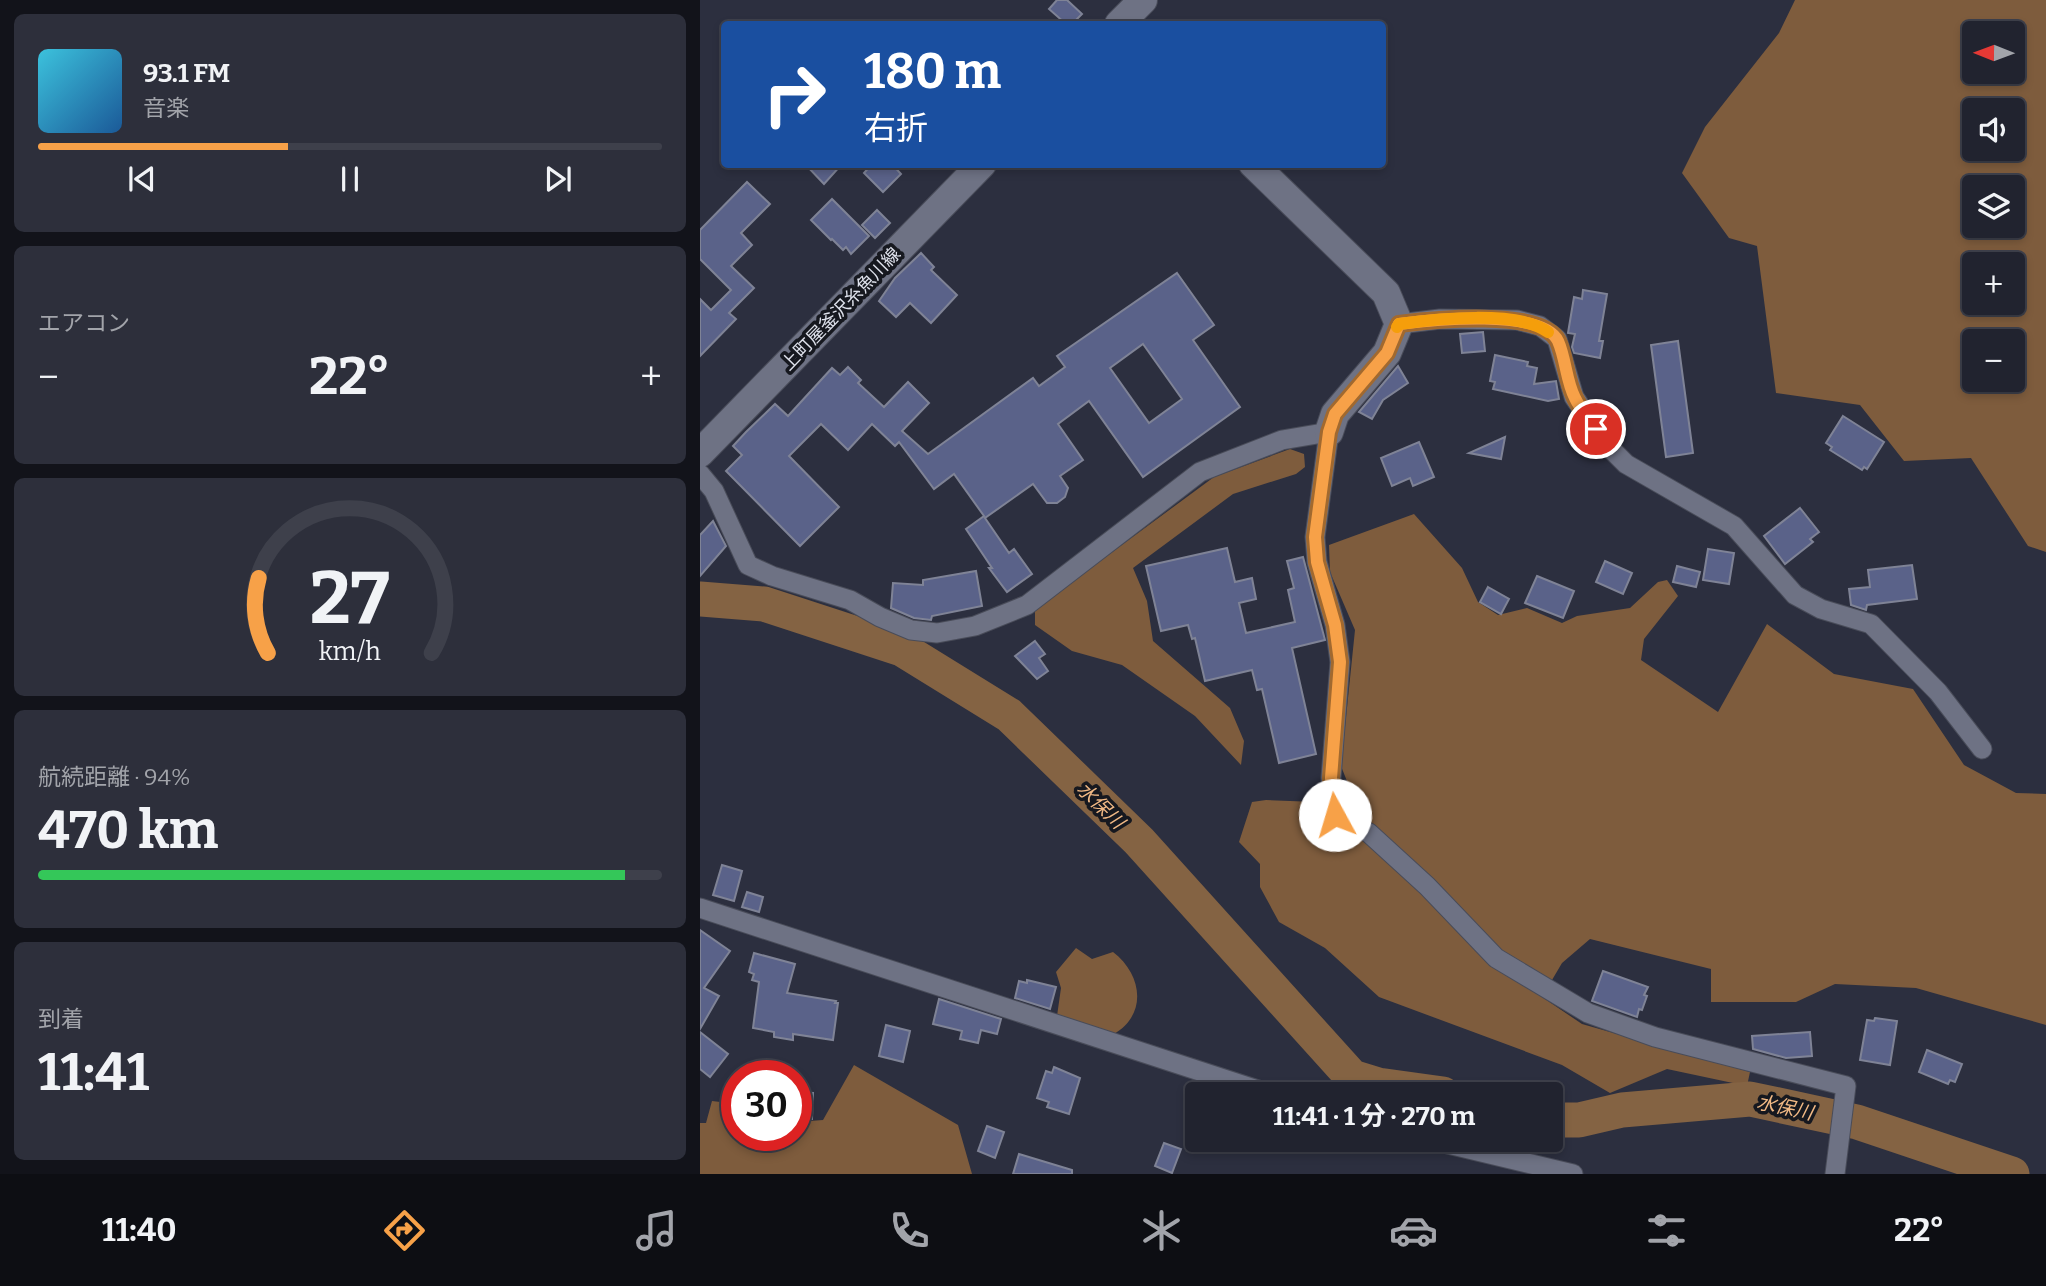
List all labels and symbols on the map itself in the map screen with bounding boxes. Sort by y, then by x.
north arrow [1962,21,2025,84]
street label: 上町屋釜沢糸魚川線 [777,243,905,375]
pin [1566,399,1626,459]
water label: 水保川 [1072,777,1131,835]
position arrow [1298,778,1372,852]
speed limit sign: 30 [721,1060,812,1151]
water label: 水保川 [1755,1090,1817,1125]

